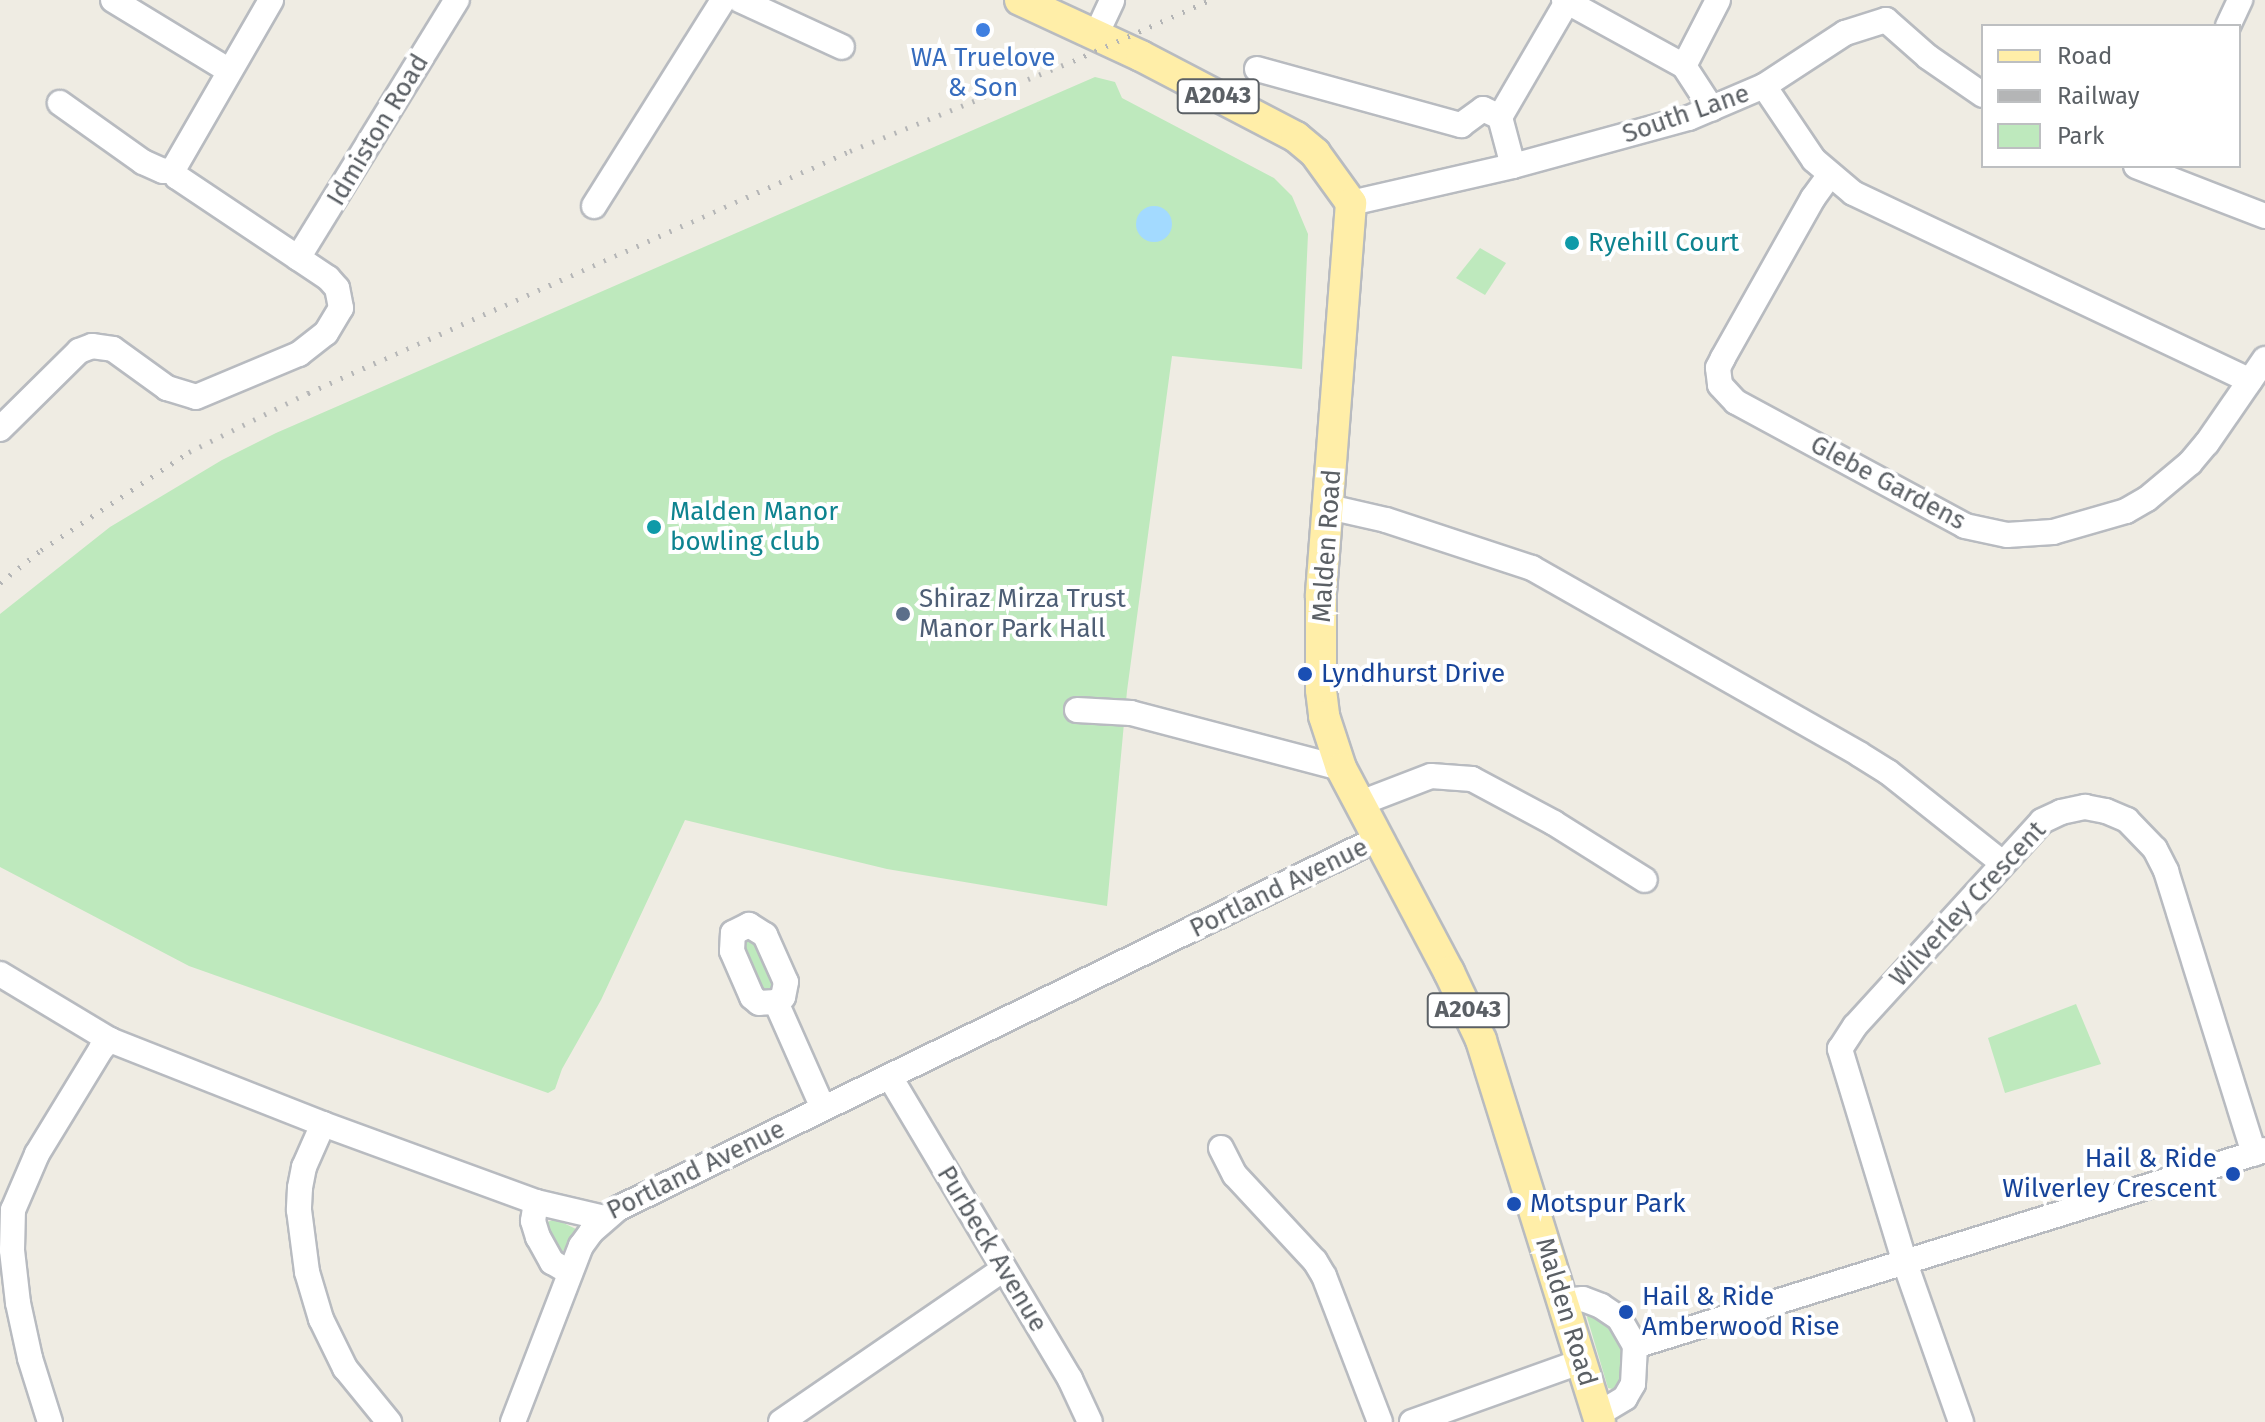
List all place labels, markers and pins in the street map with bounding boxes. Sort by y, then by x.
marker: WA Truelove & Son [974,21,992,39]
place label: WA Truelove & Son [911,42,1055,104]
place label: Ryehill Court [1588,227,1739,259]
marker: Ryehill Court [1563,234,1581,252]
place label: Malden Manor bowling club [670,496,838,558]
marker: Malden Manor bowling club [645,518,663,536]
place label: Shiraz Mirza Trust Manor Park Hall [919,583,1126,644]
marker: Shiraz Mirza Trust Manor Park Hall [894,605,912,623]
place label: Lyndhurst Drive [1321,658,1505,690]
marker: Lyndhurst Drive [1296,665,1314,683]
place label: Hail & Ride Wilverley Crescent [2002,1143,2217,1204]
marker: Hail & Ride Wilverley Crescent [2224,1165,2242,1183]
place label: Motspur Park [1530,1188,1686,1220]
marker: Motspur Park [1505,1195,1523,1213]
place label: Hail & Ride Amberwood Rise [1642,1281,1840,1342]
marker: Hail & Ride Amberwood Rise [1617,1303,1635,1321]

